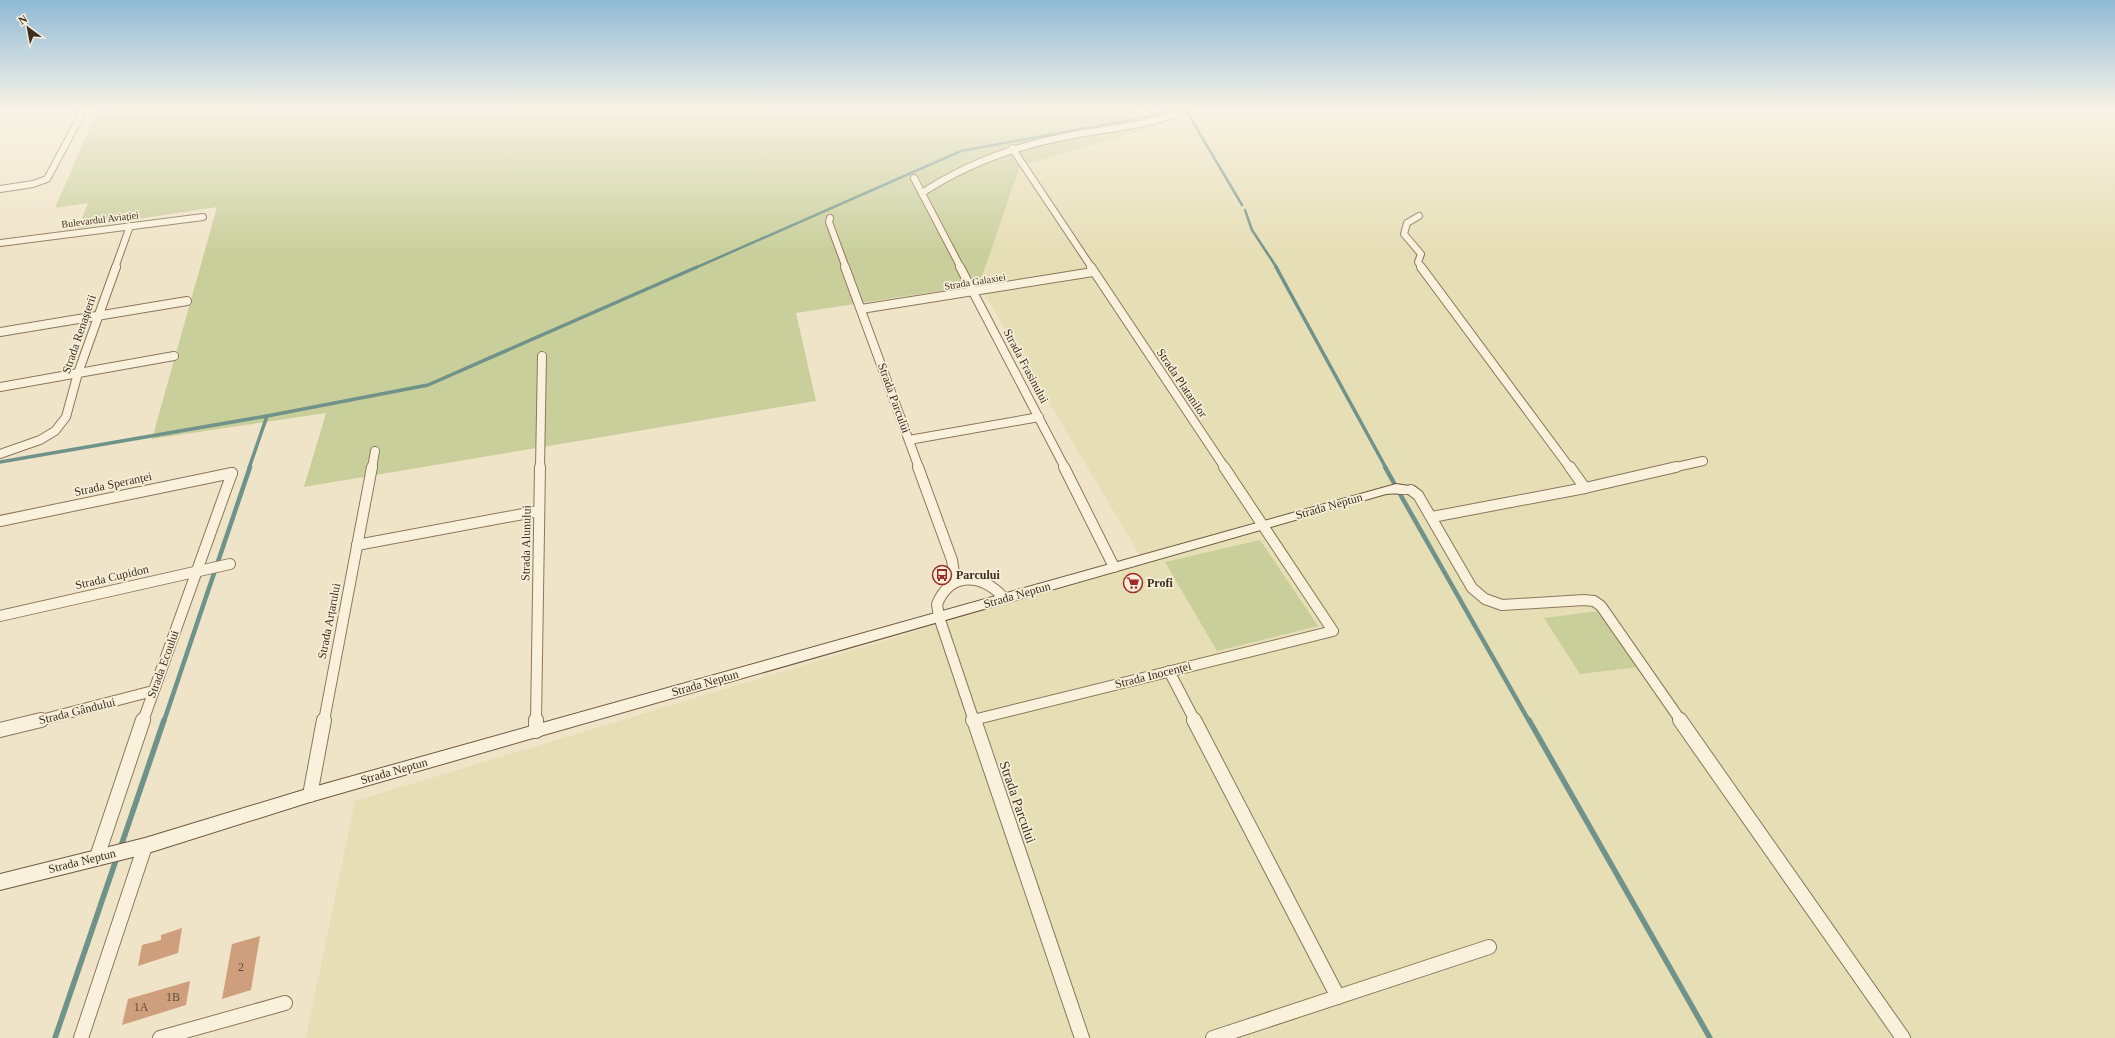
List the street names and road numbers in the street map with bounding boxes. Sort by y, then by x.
street label: Bulevardul Aviației [61,209,140,230]
street label: Strada Galaxiei [944,271,1007,292]
street label: Strada Renașterii [59,292,99,375]
street label: Strada Frasinului [1000,326,1052,406]
street label: Strada Platanilor [1154,346,1210,420]
street label: Strada Parcului [875,361,913,436]
street label: Strada Speranței [73,469,154,499]
street label: Strada Neptun [1294,490,1364,522]
street label: Strada Alunului [518,504,534,581]
street label: Strada Cupidon [74,562,150,592]
street label: Strada Neptun [982,579,1052,611]
street label: Strada Arțarului [315,581,343,660]
street label: Strada Ecoului [144,628,182,700]
street label: Strada Inocenței [1113,659,1193,691]
street label: Strada Neptun [670,667,740,699]
street label: Strada Gândului [37,695,117,727]
street label: Strada Neptun [359,755,429,787]
street label: Strada Parcului [996,759,1039,845]
street label: Strada Neptun [47,846,117,876]

